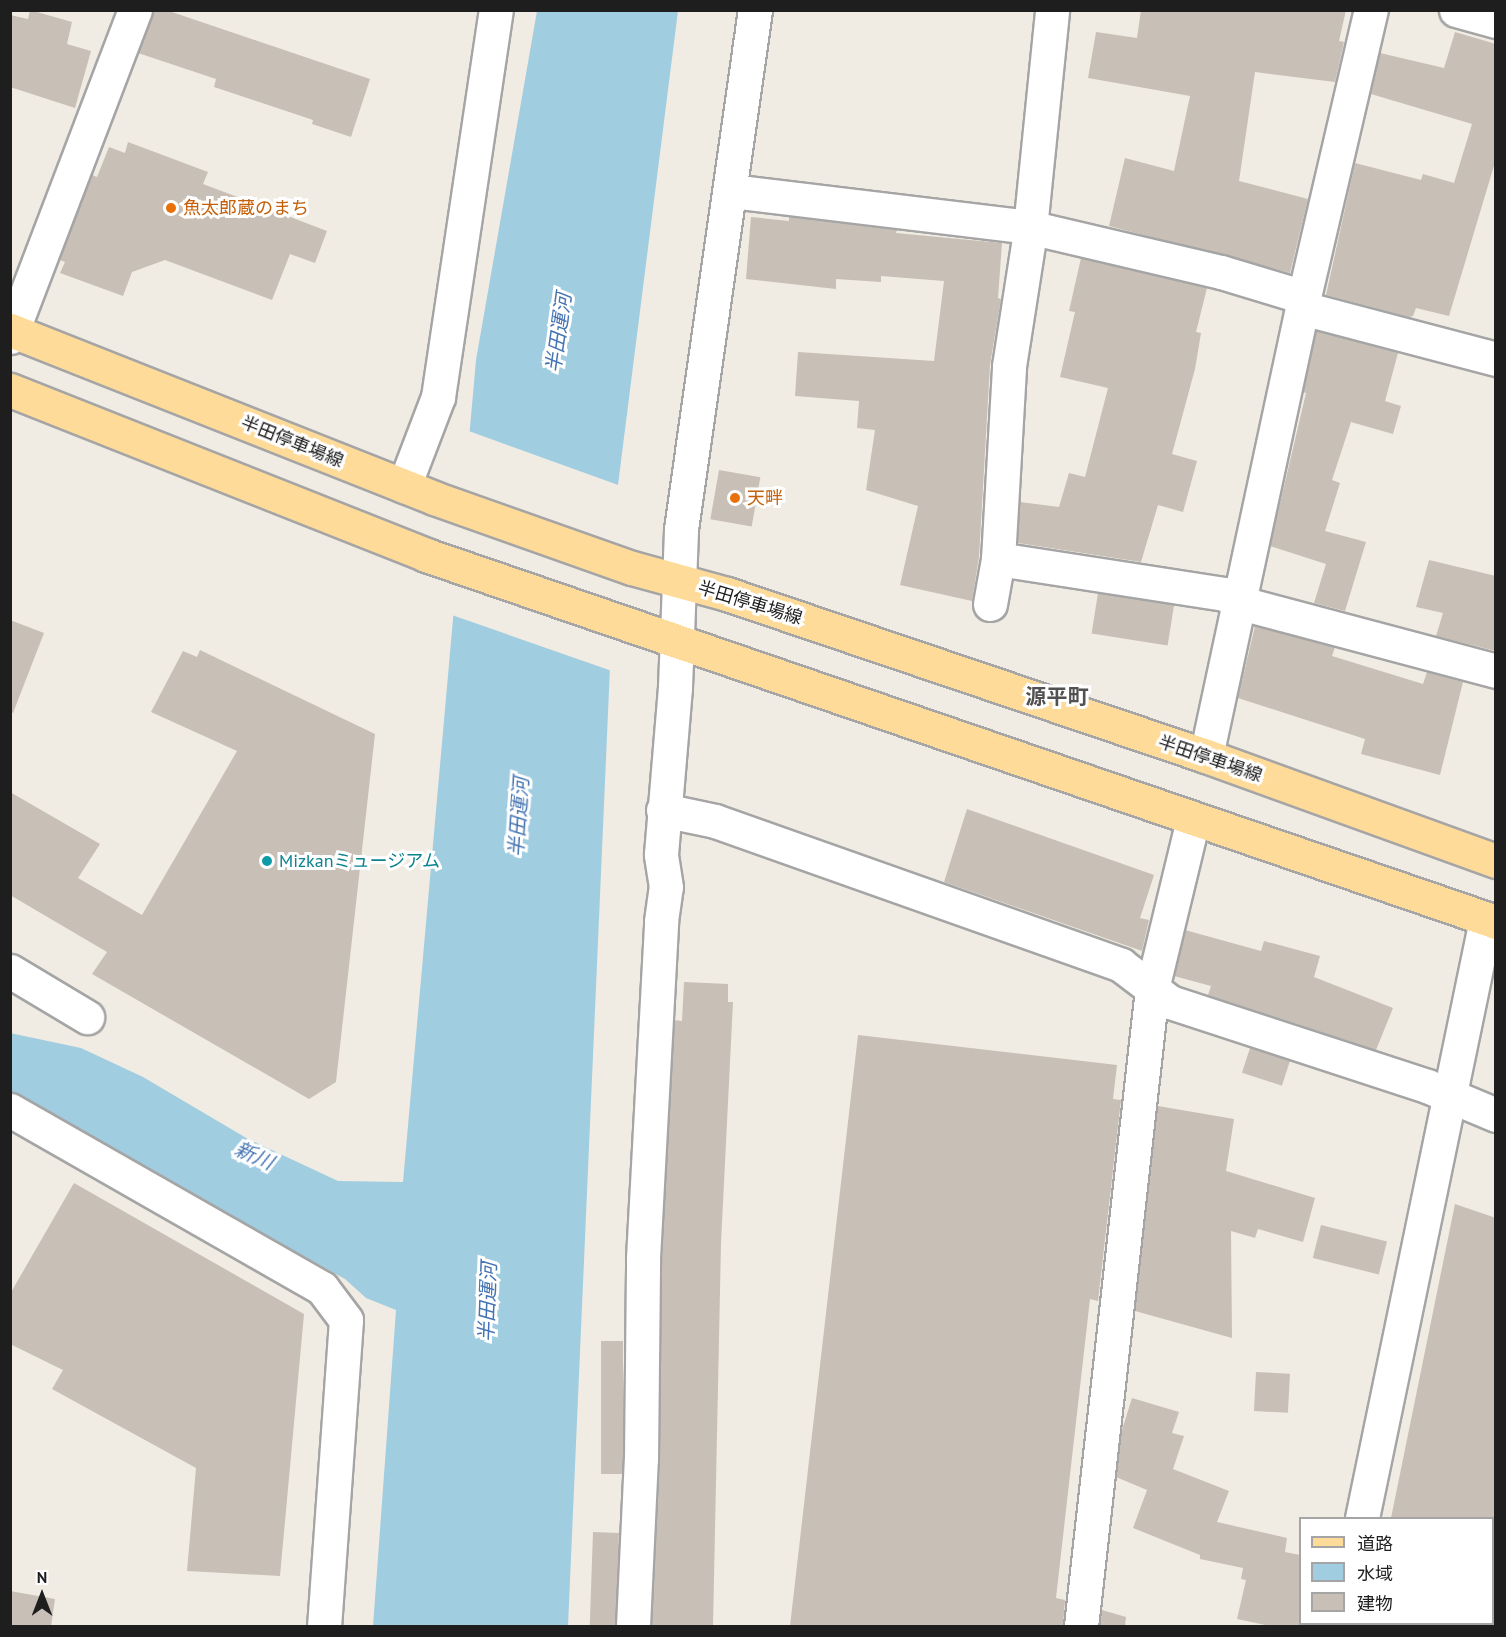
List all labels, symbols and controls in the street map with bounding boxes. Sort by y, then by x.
place label: 魚太郎蔵のまち [183,197,309,219]
marker: 魚太郎蔵のまち [164,201,178,215]
water label: 半田運河 [542,292,576,374]
street label: 半田停車場線 [238,412,346,472]
place label: 天畔 [747,487,783,509]
marker: 天畔 [728,491,742,505]
street label: 半田停車場線 [695,577,805,629]
district label: 源平町 [1026,684,1088,710]
street label: 半田停車場線 [1155,731,1265,787]
water label: 半田運河 [504,776,534,858]
place label: Mizkanミュージアム [279,850,442,872]
marker: Mizkanミュージアム [260,854,274,868]
water label: 新川 [231,1137,277,1175]
water label: 半田運河 [475,1262,501,1342]
legend [1299,1517,1494,1625]
text: 道路 [1357,1532,1393,1555]
text: 水域 [1357,1562,1393,1585]
north arrow [12,1565,72,1625]
text: N [37,1567,47,1587]
text: 建物 [1357,1592,1393,1615]

